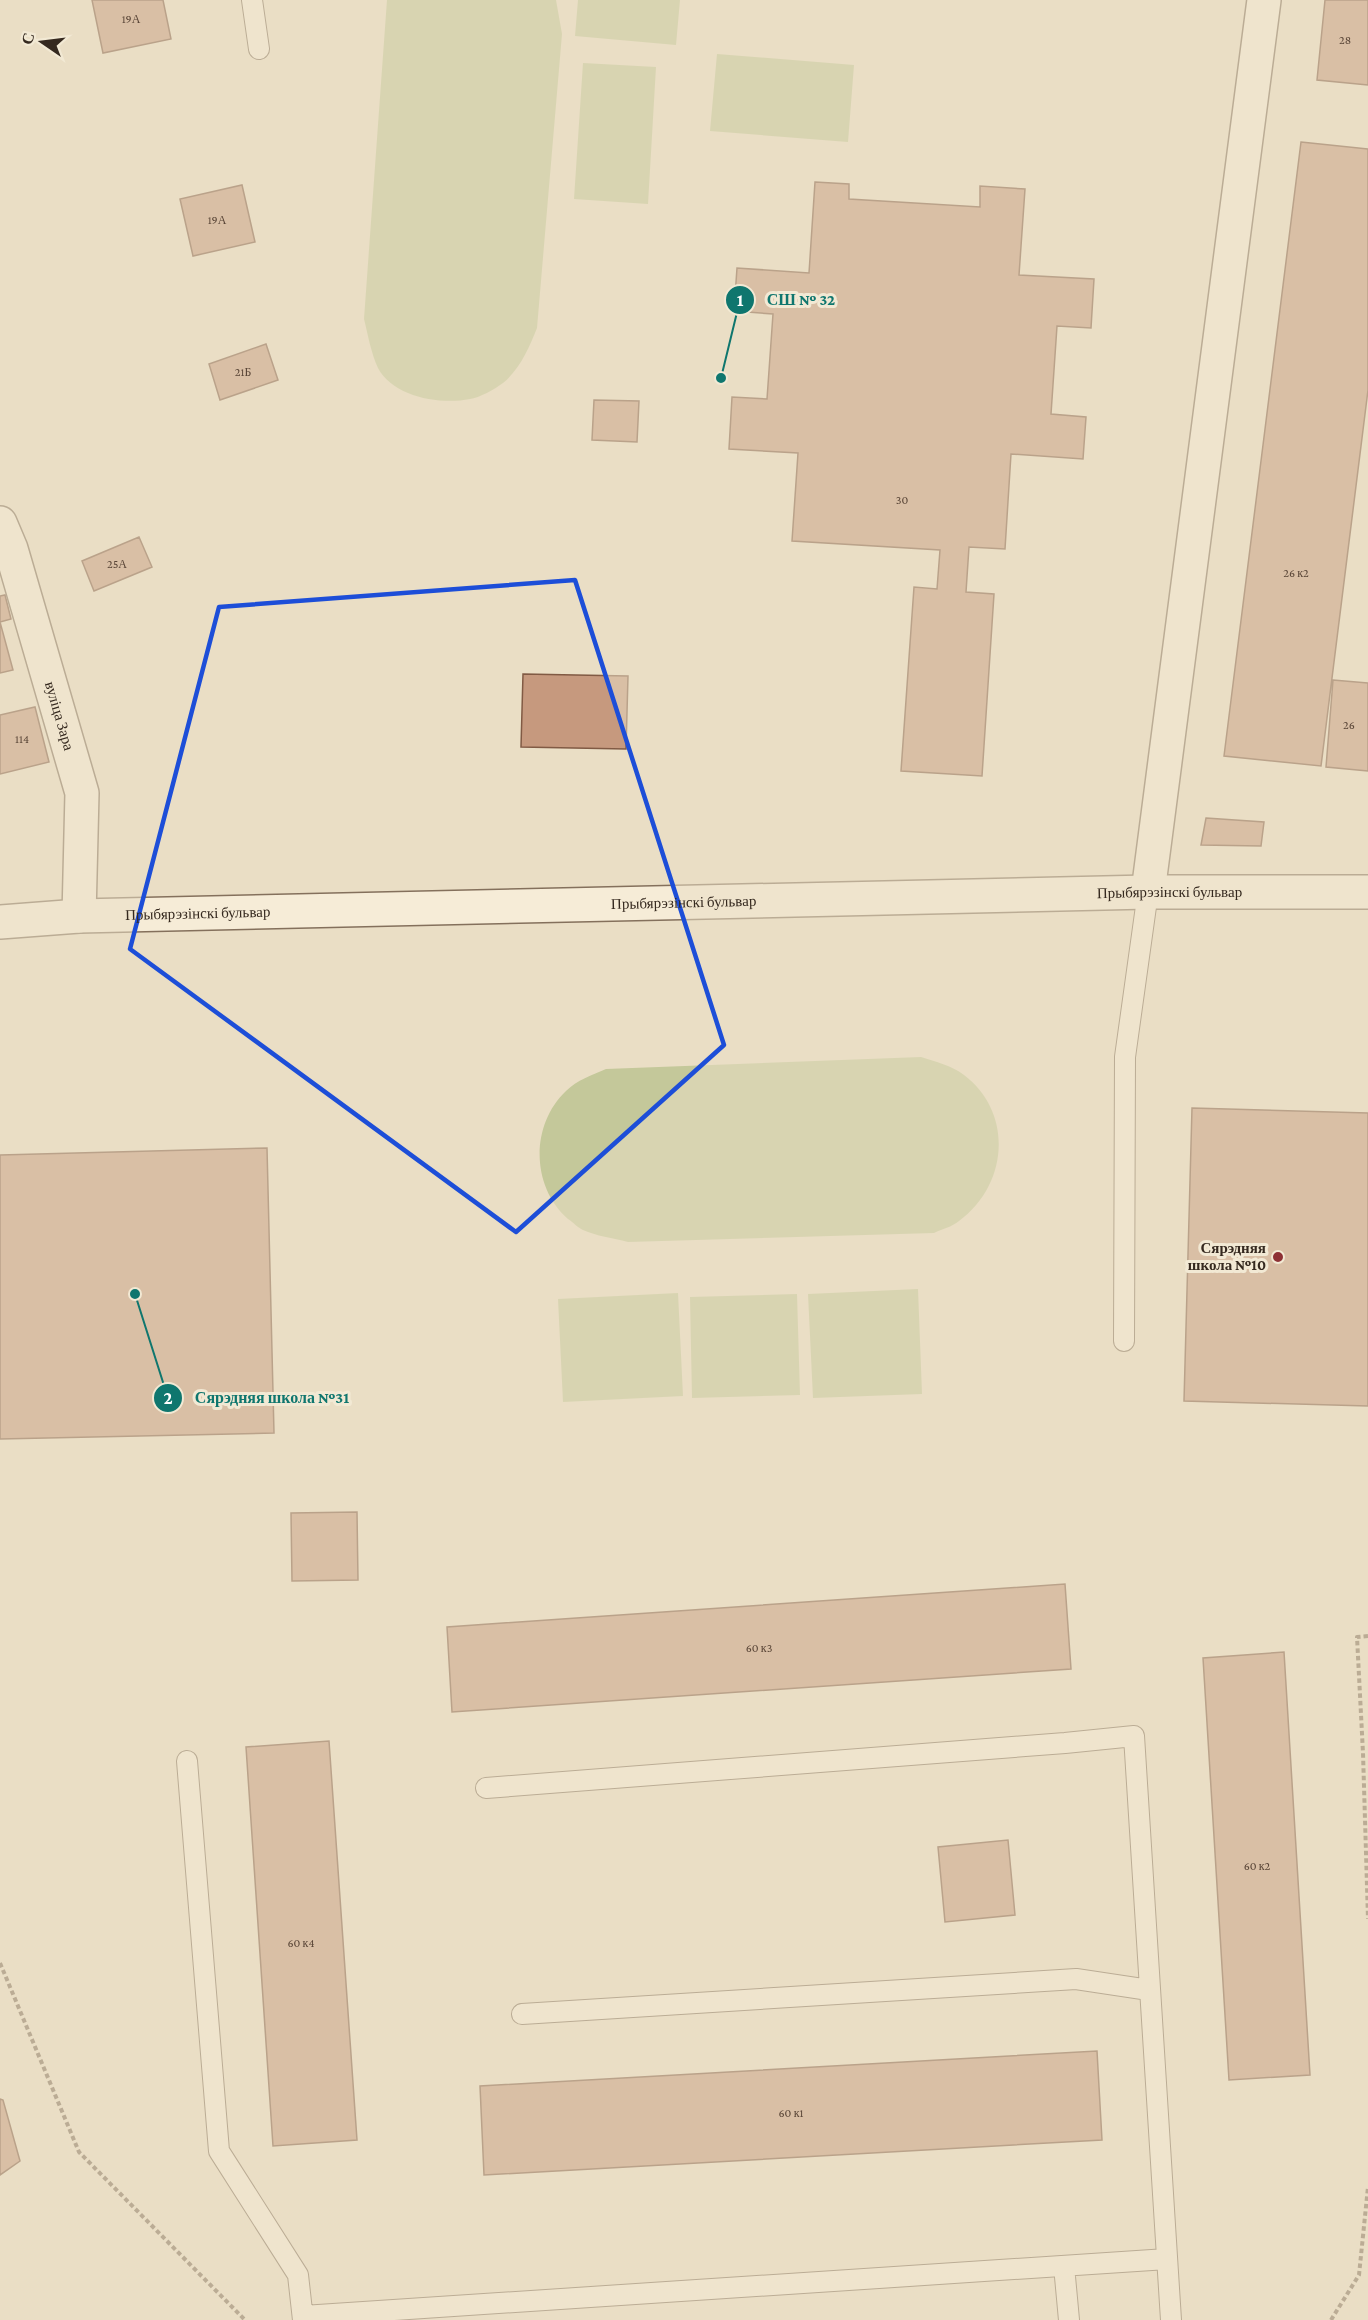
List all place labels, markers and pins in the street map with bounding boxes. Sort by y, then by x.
callout: СШ № 32 [725,283,847,317]
place label: Сярэдняя школа №10 [1188,1240,1266,1273]
marker: Сярэдняя школа №10 [1271,1250,1285,1264]
callout: Сярэдняя школа №31 [153,1381,361,1415]

